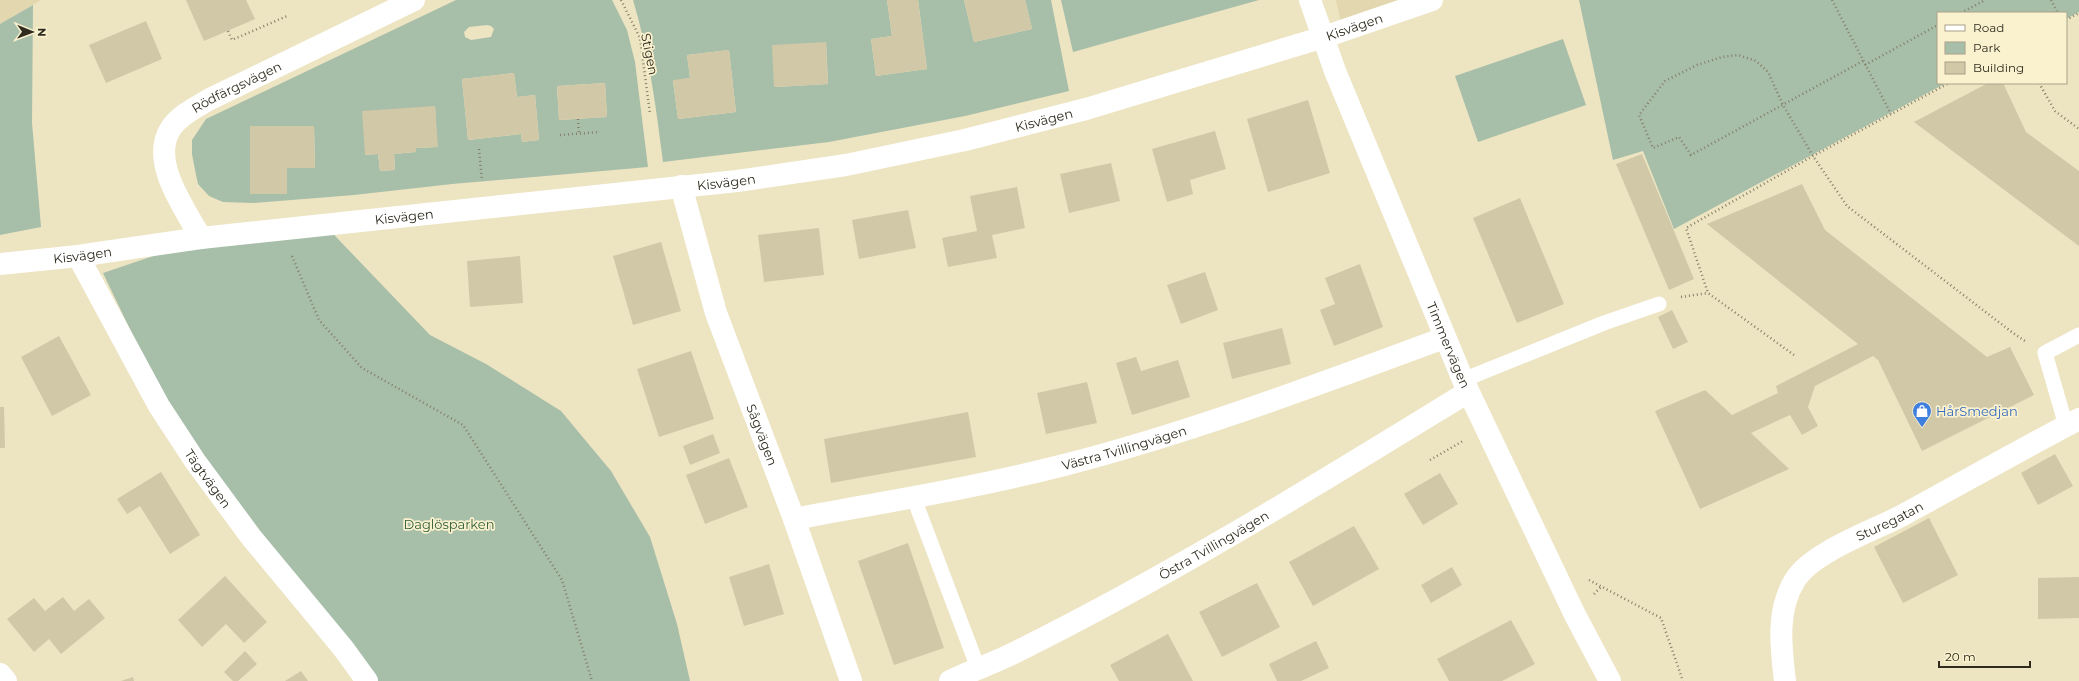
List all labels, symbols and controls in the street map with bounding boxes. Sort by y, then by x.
street label: Kisvägen [1324,10,1385,44]
north arrow [12,12,52,52]
legend [1937,12,2067,84]
text: Road [1973,20,2004,35]
text: N [35,28,49,37]
street label: Stigen [638,32,662,76]
text: Park [1973,40,2001,55]
street label: Rödfärgsvägen [189,58,284,116]
text: Building [1973,60,2024,75]
street label: Kisvägen [1013,105,1075,135]
street label: Kisvägen [696,170,757,193]
street label: Kisvägen [374,205,434,227]
street label: Kisvägen [52,243,113,266]
street label: Timmervägen [1424,300,1474,391]
shop icon: HårSmedjan [1911,400,1933,428]
street label: Sågvägen [743,402,781,468]
place label: HårSmedjan [1936,403,2018,419]
street label: Västra Tvillingvägen [1060,422,1189,473]
street label: Tägtvägen [181,446,235,511]
street label: Sturegatan [1853,498,1926,544]
street label: Östra Tvillingvägen [1156,507,1272,583]
park label: Daglösparken [404,516,495,532]
scale bar [1939,643,2030,669]
text: 20 m [1945,649,1976,664]

